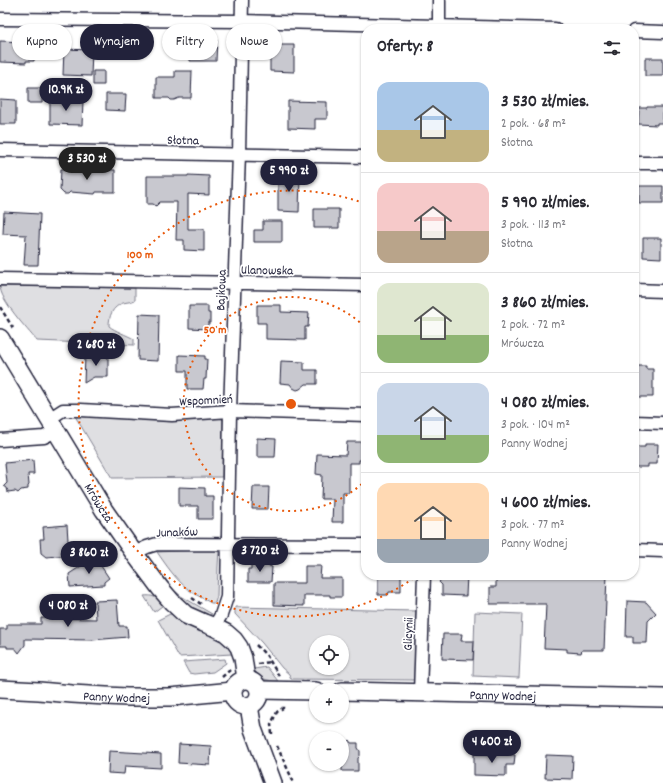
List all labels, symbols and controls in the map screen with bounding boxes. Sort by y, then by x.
chip: Kupno [12,24,72,60]
chip: Wynajem [80,24,154,60]
chip: Filtry [162,24,218,60]
chip: Nowe [226,24,282,60]
text: Oferty: 8 [377,36,433,60]
icon: filters [601,37,623,59]
pin: 10.9K zł [25,78,107,112]
text: 10.9K zł [48,81,84,100]
text: 3 530 zł/mies. [501,91,589,115]
icon: home [409,98,457,146]
text: 2 pok. · 68 m² [501,115,566,134]
street label: Słotna [167,132,200,151]
text: Słotna [501,134,533,153]
pin: 3 530 zł [46,147,128,181]
text: 3 530 zł [68,150,106,169]
pin: 5 990 zł [248,159,330,193]
text: 5 990 zł [269,162,309,181]
text: 5 990 zł/mies. [501,192,589,216]
icon: home [409,199,457,247]
text: 3 pok. · 113 m² [501,216,566,235]
text: Słotna [501,235,533,254]
text: 100 m [127,247,153,264]
street label: Ulanowska [241,262,294,281]
street label: Bajkowa [212,268,233,311]
text: 3 860 zł/mies. [501,292,589,316]
icon: home [409,299,457,347]
text: 2 pok. · 72 m² [501,316,565,335]
text: 50 m [203,322,227,339]
pin: 2 680 zł [55,333,137,367]
text: Mrówcza [501,335,544,354]
text: 2 680 zł [77,336,115,355]
street label: Wspomnień [179,391,233,412]
text: 4 080 zł/mies. [501,392,589,416]
centre of rings [284,397,298,411]
icon: home [409,399,457,447]
text: 3 pok. · 104 m² [501,416,570,435]
text: Panny Wodnej [501,435,568,454]
street label: Mrówcza [78,480,117,528]
text: 4 600 zł/mies. [501,492,591,516]
icon: home [409,499,457,547]
text: 3 pok. · 77 m² [501,516,565,535]
street label: Junaków [156,523,198,544]
text: Panny Wodnej [501,535,568,554]
pin: 3 720 zł [219,539,301,573]
pin: 3 860 zł [48,541,130,575]
text: 3 720 zł [241,542,279,561]
text: 3 860 zł [70,544,108,563]
pin: 4 080 zł [27,594,109,628]
text: 4 080 zł [49,597,87,616]
street label: Glicynii [399,617,420,651]
map controls [309,635,349,771]
button: locate [309,635,349,675]
button: + [309,683,349,723]
street label: Panny Wodnej [469,687,537,707]
street label: Panny Wodnej [83,688,150,709]
pin: 4 600 zł [451,730,533,764]
button: − [309,731,349,771]
text: 4 600 zł [472,733,512,752]

